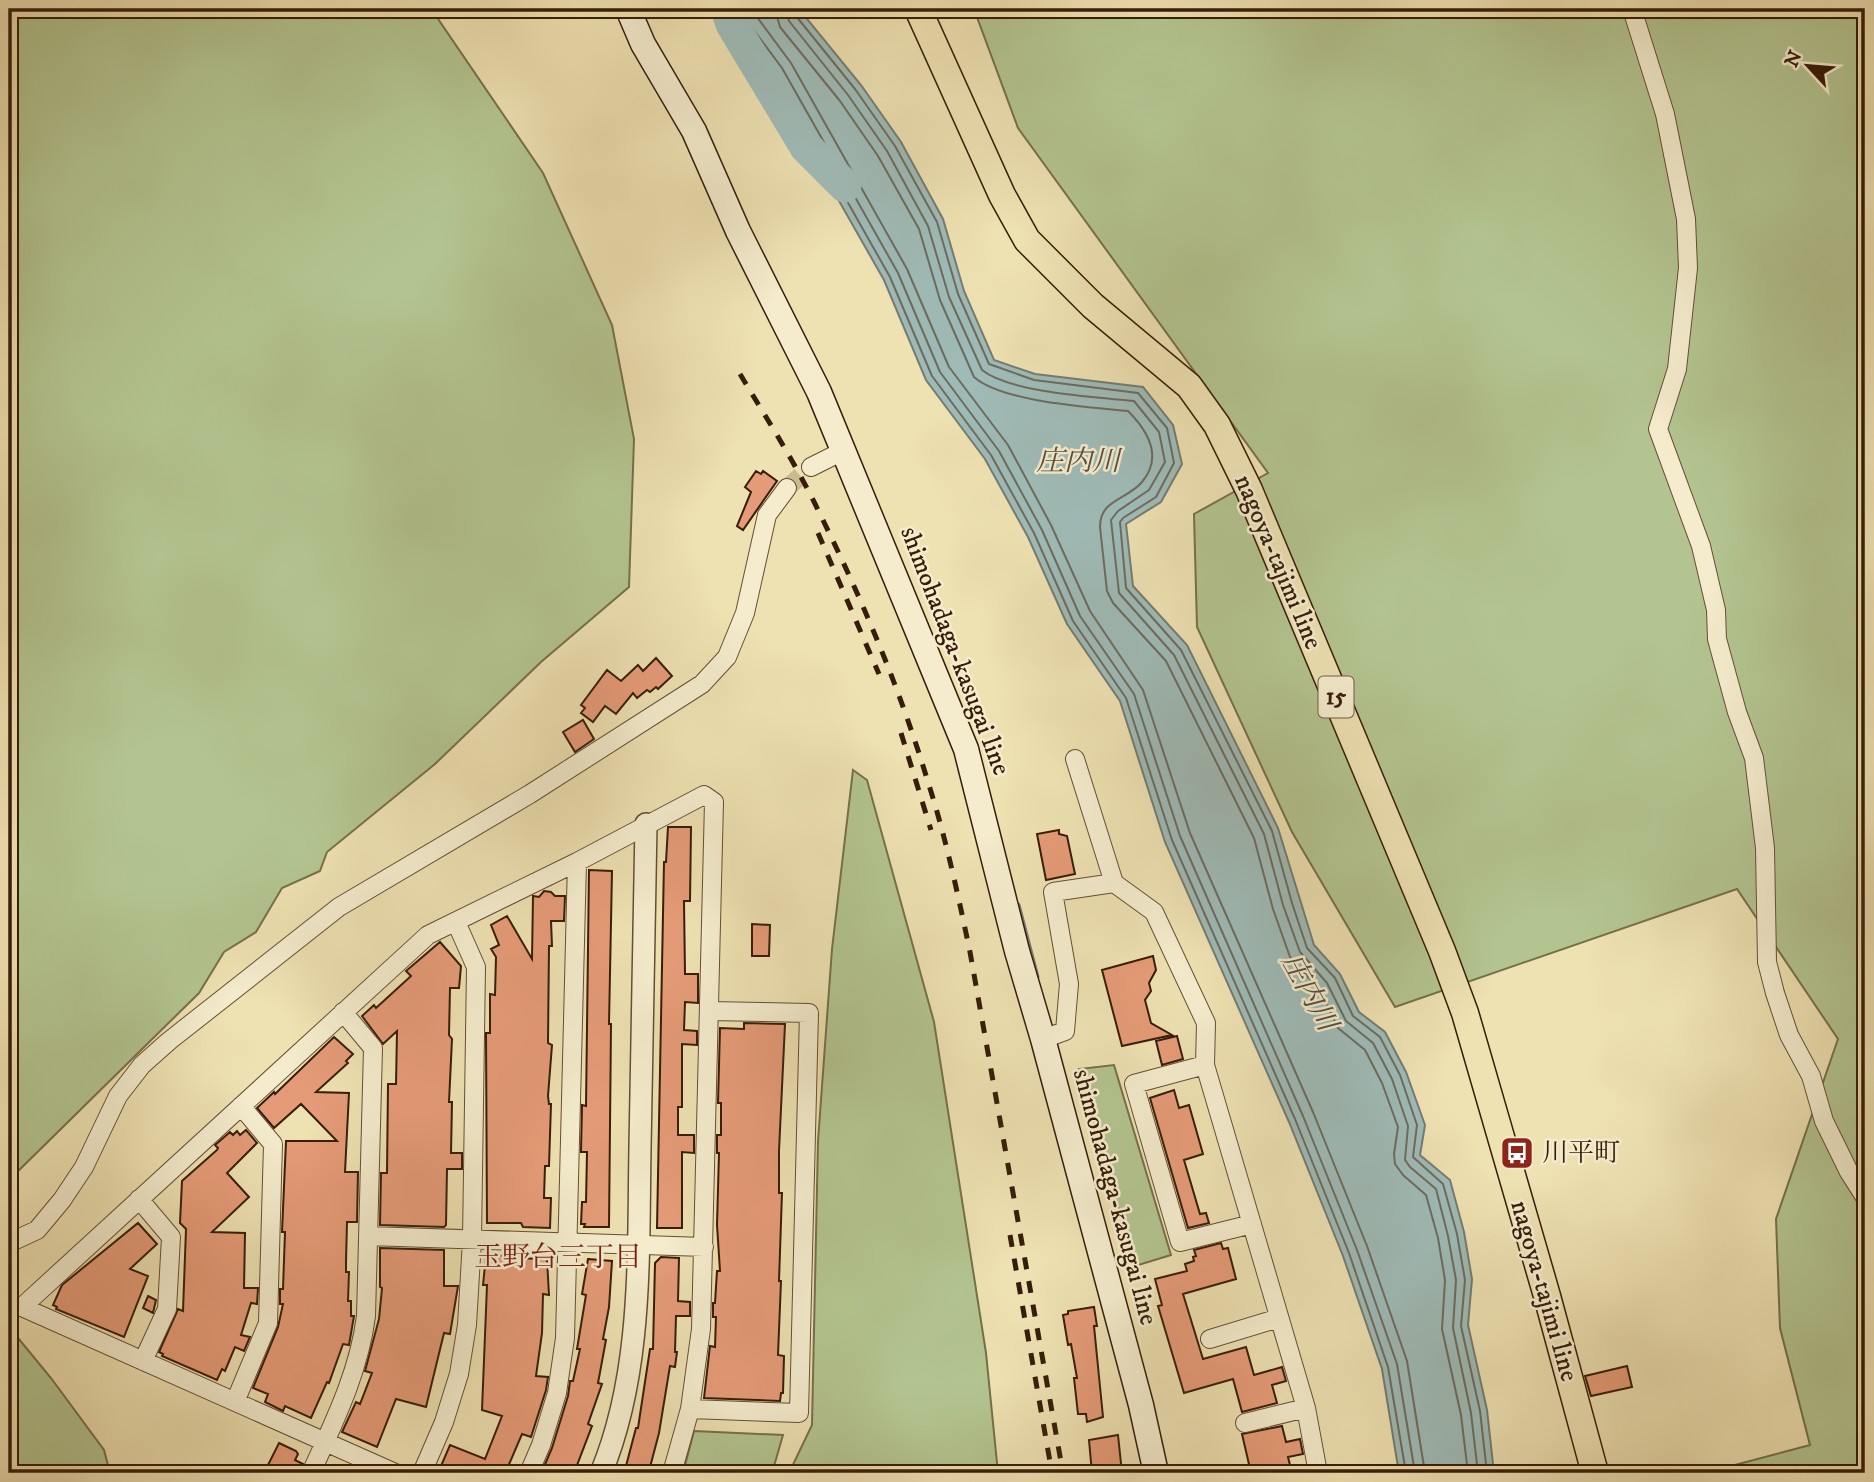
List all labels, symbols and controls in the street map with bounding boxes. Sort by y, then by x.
north arrow [1772,32,1842,102]
text: N [1780,47,1808,71]
water label: 庄内川 [1036,444,1123,479]
street label: nagoya-tajimi line [1226,470,1330,654]
street label: shimohadaga-kasugai line [892,522,1018,780]
road number: 15 [1318,676,1354,718]
water label: 庄内川 [1273,947,1346,1040]
street label: shimohadaga-kasugai line [1065,1065,1165,1329]
bus stop icon: 川平町 [1498,1134,1536,1172]
place label: 川平町 [1542,1137,1620,1170]
street label: nagoya-tajimi line [1502,1197,1586,1385]
district label: 玉野台三丁目 [474,1240,642,1275]

